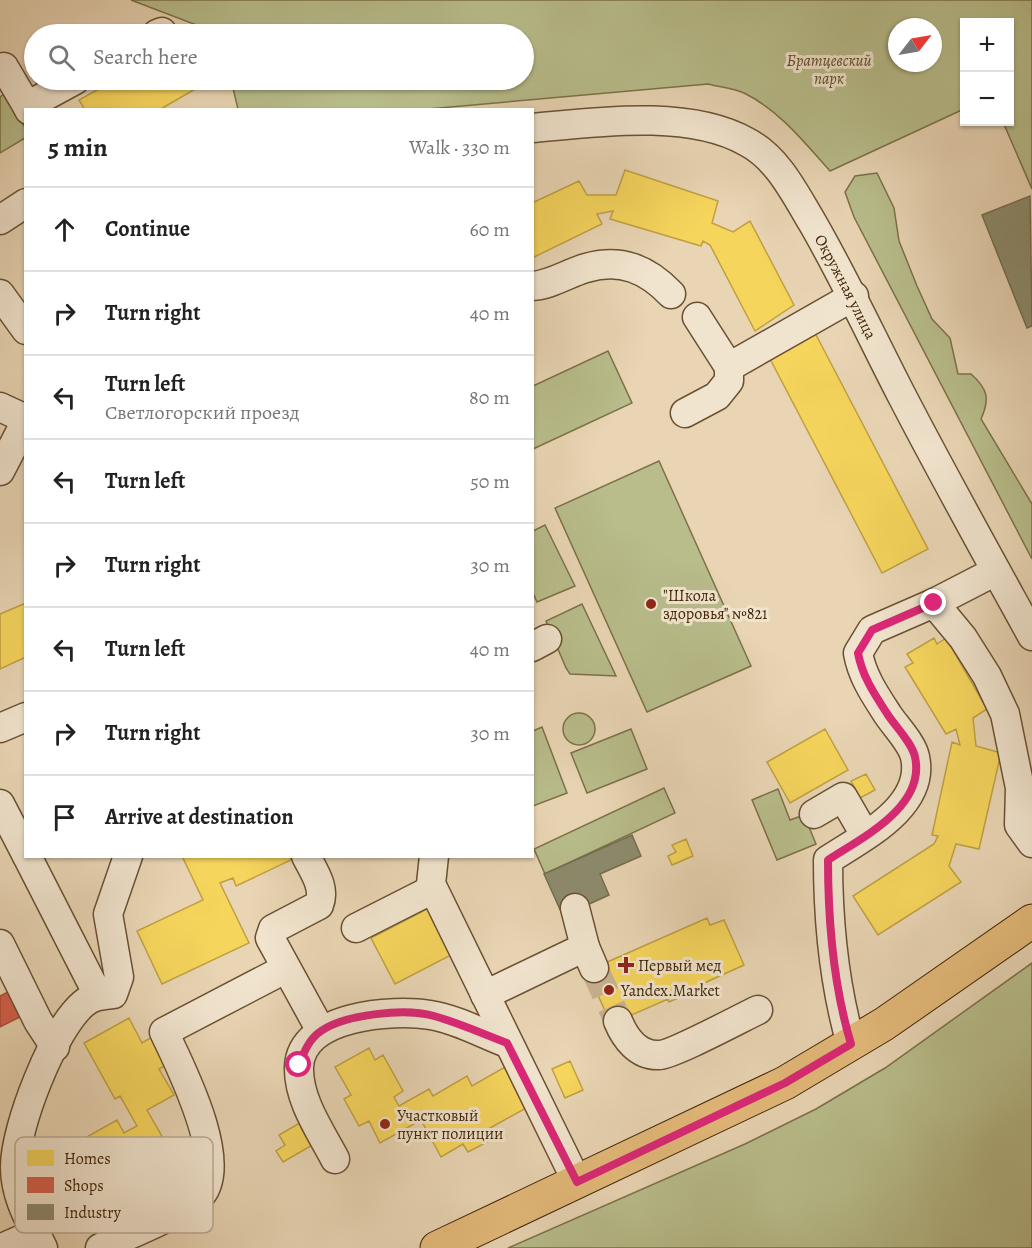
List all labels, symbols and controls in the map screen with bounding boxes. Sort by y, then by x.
north arrow [888,18,942,72]
map controls [960,18,1014,126]
button: + [960,18,1014,72]
search box [24,24,534,90]
icon: search [45,41,78,74]
text: Search here [93,42,198,72]
park label: Братцевский парк [786,50,872,90]
button: − [960,72,1014,126]
text: 5 min [48,130,108,165]
text: Walk · 330 m [409,134,510,161]
icon: ahead [48,213,81,246]
text: Continue [105,214,190,244]
text: 60 m [470,216,510,243]
street label: Окружная улица [809,230,882,344]
icon: right [48,297,81,330]
text: Turn right [105,298,201,328]
text: 40 m [470,300,510,327]
text: Turn left [105,369,185,399]
icon: left [48,381,81,414]
text: 80 m [469,384,510,411]
text: Светлогорский проезд [105,399,300,426]
icon: left [48,465,81,498]
text: Turn left [105,466,185,496]
text: 50 m [470,468,510,495]
icon: right [48,549,81,582]
text: Turn right [105,550,201,580]
text: 30 m [470,552,510,579]
place label: "Школа здоровья" №821 [663,585,768,625]
route end [920,589,946,615]
marker: "Школа здоровья" №821 [644,597,658,611]
icon: left [48,633,81,666]
text: Turn left [105,634,185,664]
text: 40 m [470,636,510,663]
icon: right [48,717,81,750]
text: Turn right [105,718,201,748]
text: 30 m [470,720,510,747]
icon: arrive [48,801,81,834]
text: Arrive at destination [105,802,294,832]
place label: Первый мед [638,955,722,977]
marker: Первый мед [619,958,633,972]
place label: Yandex.Market [620,980,720,1002]
marker: Yandex.Market [602,983,616,997]
route start [285,1051,311,1077]
place label: Участковый пункт полиции [397,1105,503,1145]
marker: Участковый пункт полиции [378,1117,392,1131]
legend [15,1137,213,1233]
text: Homes [64,1148,111,1170]
text: Shops [64,1175,104,1197]
text: Industry [64,1202,122,1224]

